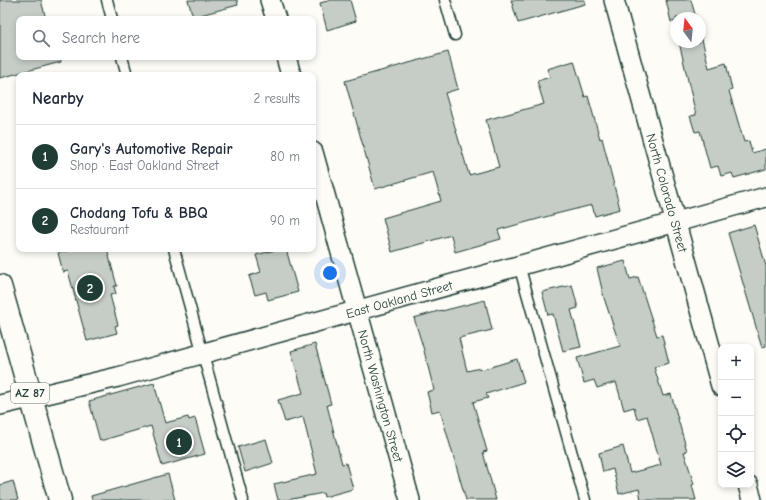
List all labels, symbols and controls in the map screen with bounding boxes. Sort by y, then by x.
north arrow [670,12,706,48]
search box [16,16,316,60]
icon: search [30,27,52,49]
text: Search here [62,29,140,47]
text: Nearby [32,89,83,108]
text: 2 results [253,91,300,106]
street label: North Colorado Street [643,132,691,255]
text: Gary's Automotive Repair [70,140,233,158]
text: 1 [42,149,48,164]
text: 80 m [270,149,300,164]
text: Shop · East Oakland Street [70,158,219,173]
text: Chodang Tofu & BBQ [70,204,208,222]
text: 2 [42,213,48,228]
text: 90 m [270,213,300,228]
text: Restaurant [70,222,129,237]
your location [320,263,340,283]
pin: 2 [77,273,103,303]
street label: East Oakland Street [344,277,455,321]
street label: North Washington Street [355,328,406,465]
map controls [718,344,754,488]
button: + [718,344,754,380]
button: − [718,380,754,416]
road number: AZ 87 [11,383,49,403]
button: locate [718,416,754,452]
pin: 1 [166,427,192,457]
button: layers [718,452,754,488]

